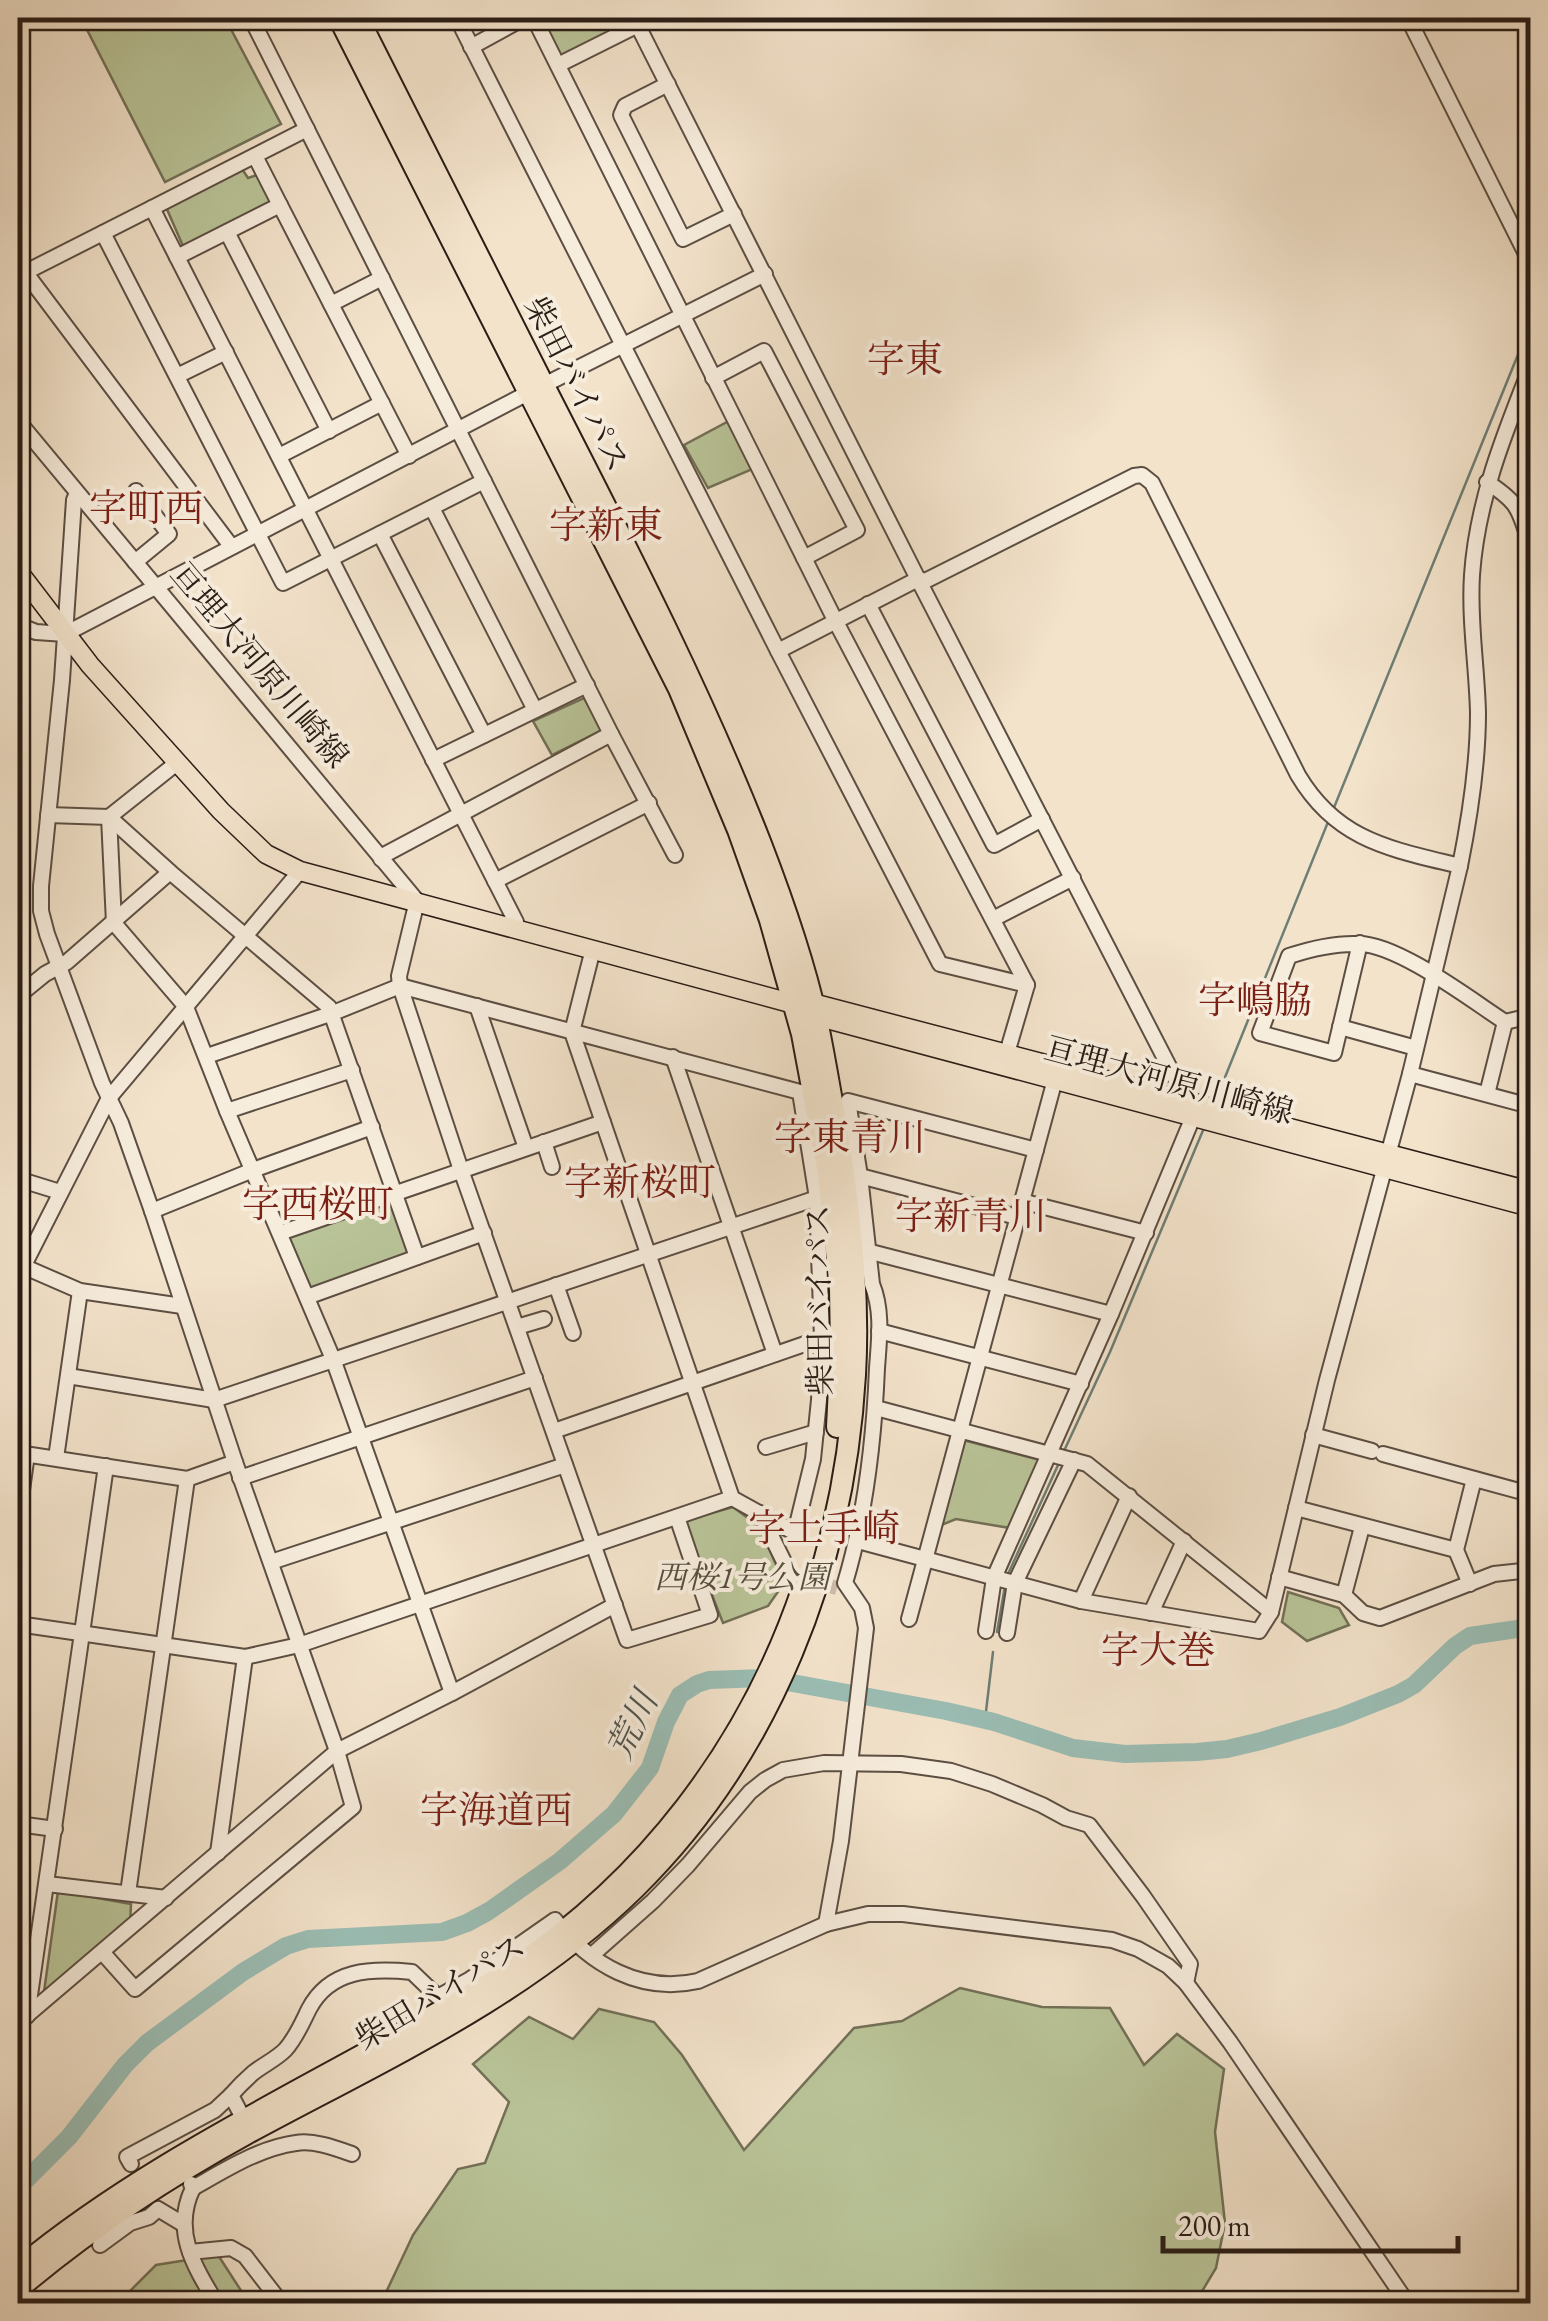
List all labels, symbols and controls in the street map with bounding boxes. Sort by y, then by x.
street label: 柴田バイパス [515,289,639,479]
district label: 字東 [867,334,943,383]
district label: 字町西 [89,483,203,532]
district label: 字新東 [549,500,663,549]
street label: 亘理大河原川崎線 [162,553,358,777]
district label: 字嶋脇 [1198,975,1312,1024]
street label: 亘理大河原川崎線 [1040,1027,1298,1133]
district label: 字東青川 [774,1112,926,1161]
district label: 字新桜町 [564,1157,716,1206]
district label: 字西桜町 [242,1179,394,1228]
district label: 字新青川 [895,1191,1047,1240]
street label: 柴田バイパス [796,1204,842,1396]
district label: 字土手崎 [748,1503,900,1552]
park label: 西桜1号公園 [654,1556,835,1598]
district label: 字大巻 [1101,1625,1215,1674]
water label: 荒川 [596,1680,669,1766]
district label: 字海道西 [420,1785,572,1834]
street label: 柴田バイパス [347,1925,533,2059]
scale bar [1163,2191,1458,2253]
text: 200 m [1178,2206,1251,2245]

